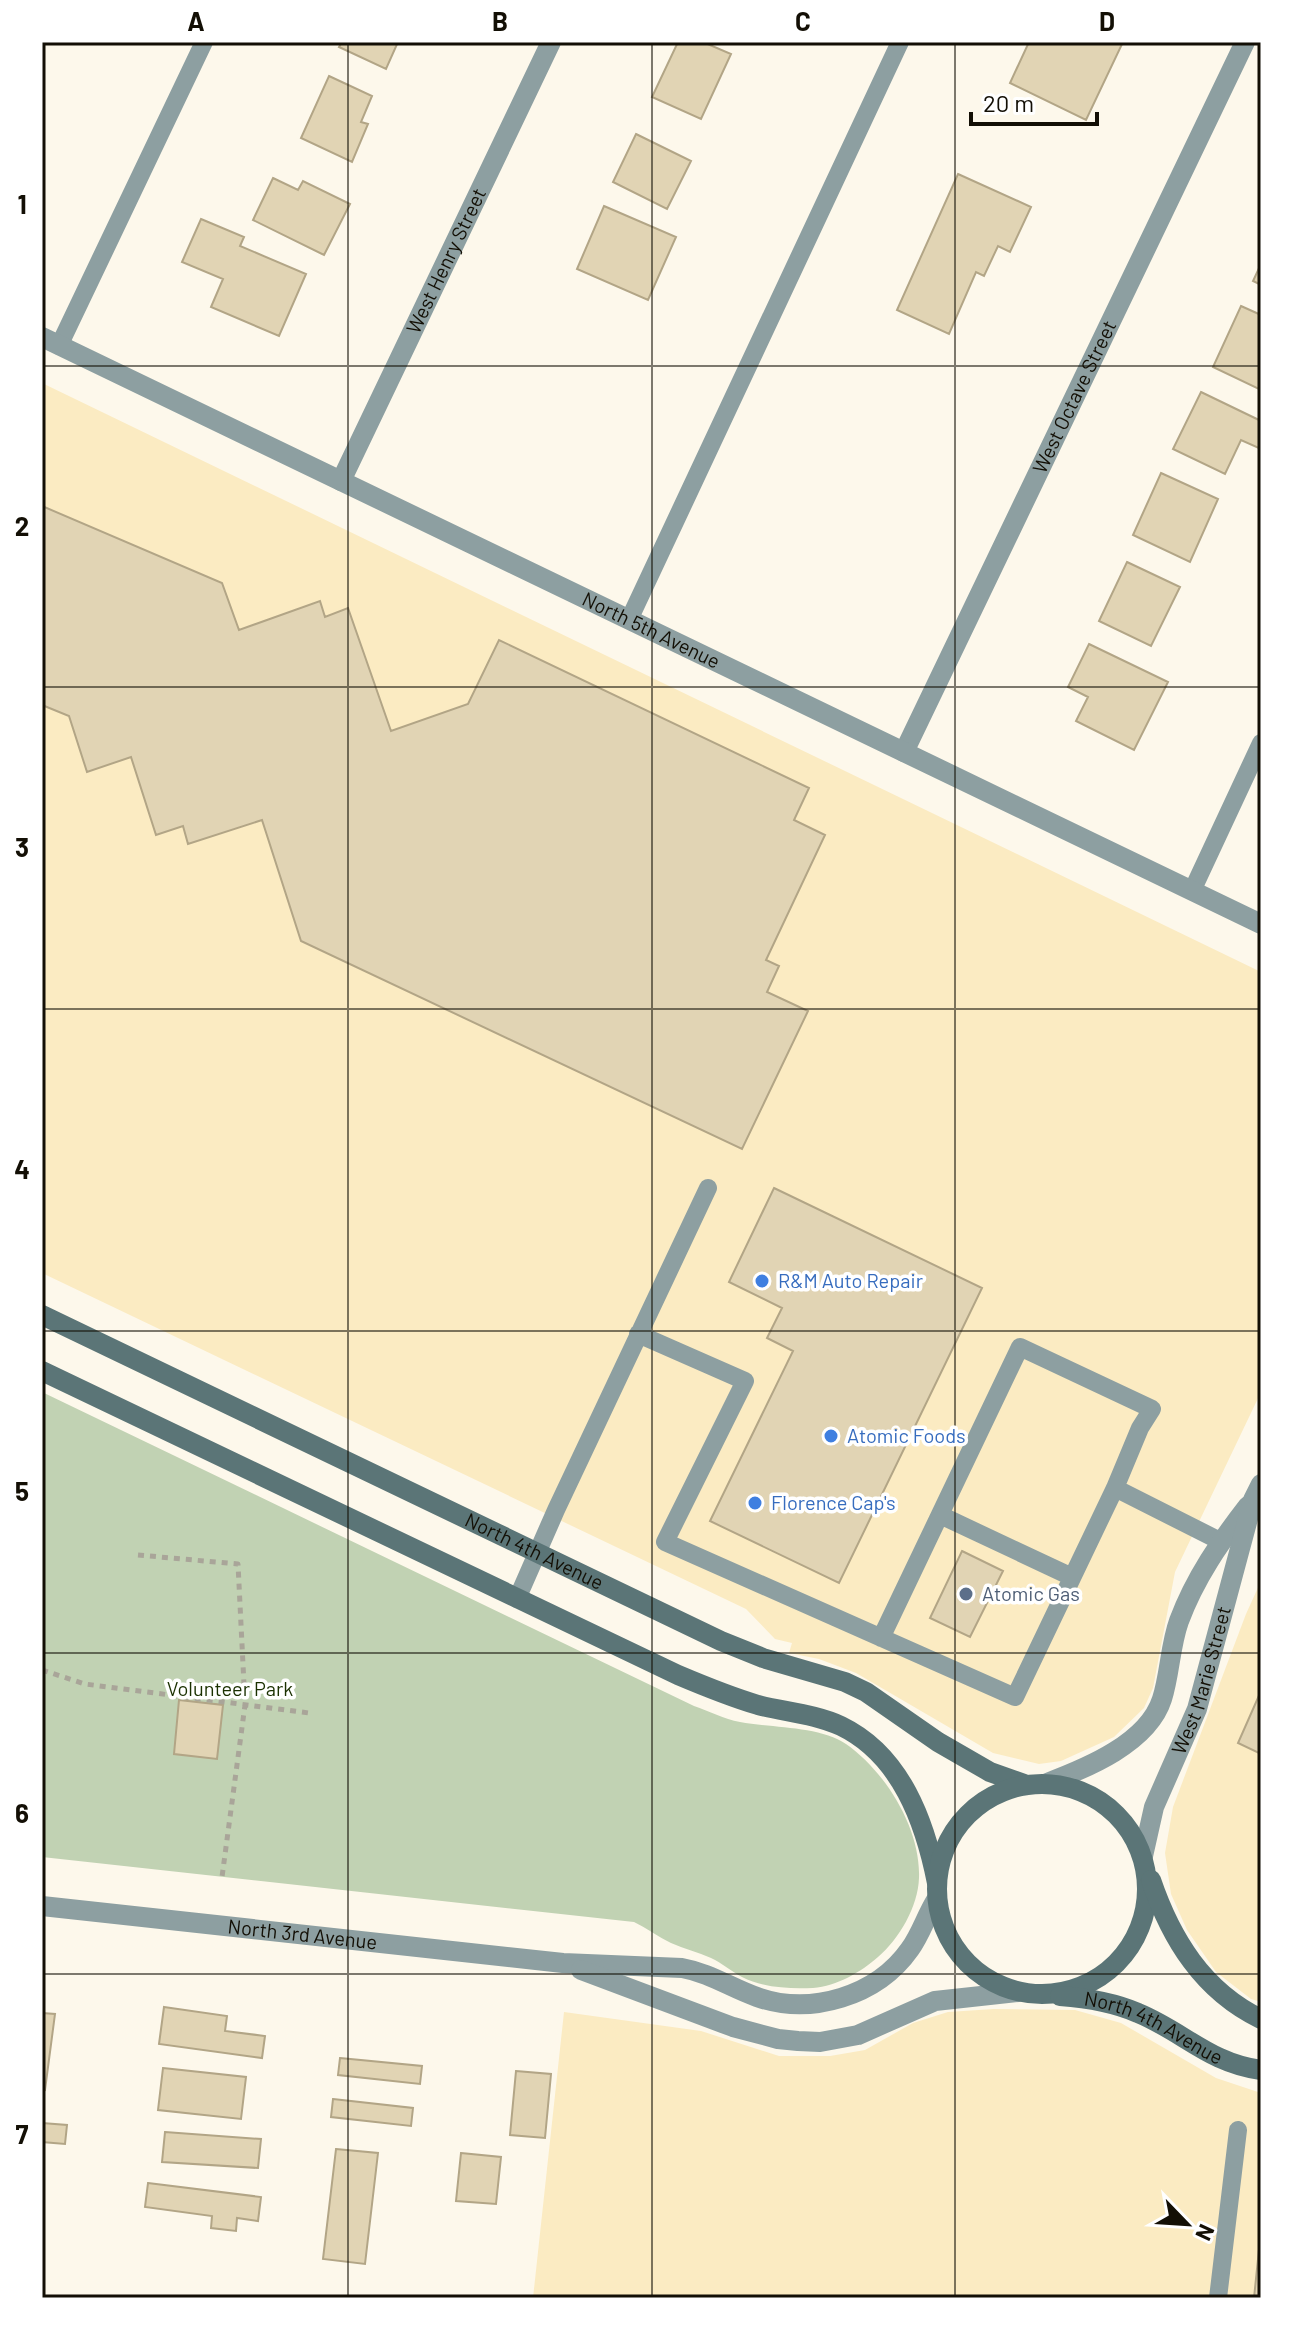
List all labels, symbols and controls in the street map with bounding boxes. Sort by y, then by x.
text: A [187,5,205,36]
text: B [492,5,508,36]
text: C [795,5,811,36]
text: D [1099,5,1115,36]
scale bar [971,76,1097,126]
text: 20 m [983,88,1034,117]
street label: West Henry Street [400,184,490,337]
text: 1 [17,188,27,219]
street label: West Octave Street [1027,316,1121,477]
text: 2 [15,510,29,541]
street label: North 5th Avenue [579,586,724,673]
text: 3 [15,831,29,862]
text: 4 [14,1153,30,1184]
place label: R&M Auto Repair [778,1268,923,1292]
marker: R&M Auto Repair [753,1272,771,1290]
place label: Atomic Foods [847,1423,966,1447]
marker: Atomic Foods [822,1427,840,1445]
text: 5 [15,1475,29,1506]
place label: Florence Cap's [771,1490,896,1514]
marker: Florence Cap's [746,1494,764,1512]
street label: North 4th Avenue [461,1507,608,1594]
place label: Atomic Gas [982,1581,1080,1605]
marker: Atomic Gas [957,1585,975,1603]
street label: West Marie Street [1166,1603,1235,1758]
park label: Volunteer Park [167,1676,293,1700]
text: 6 [15,1797,29,1828]
street label: North 3rd Avenue [227,1913,378,1954]
street label: North 4th Avenue [1083,1986,1227,2069]
text: 7 [16,2118,29,2149]
north arrow [1147,2184,1227,2264]
text: N [1191,2221,1221,2245]

